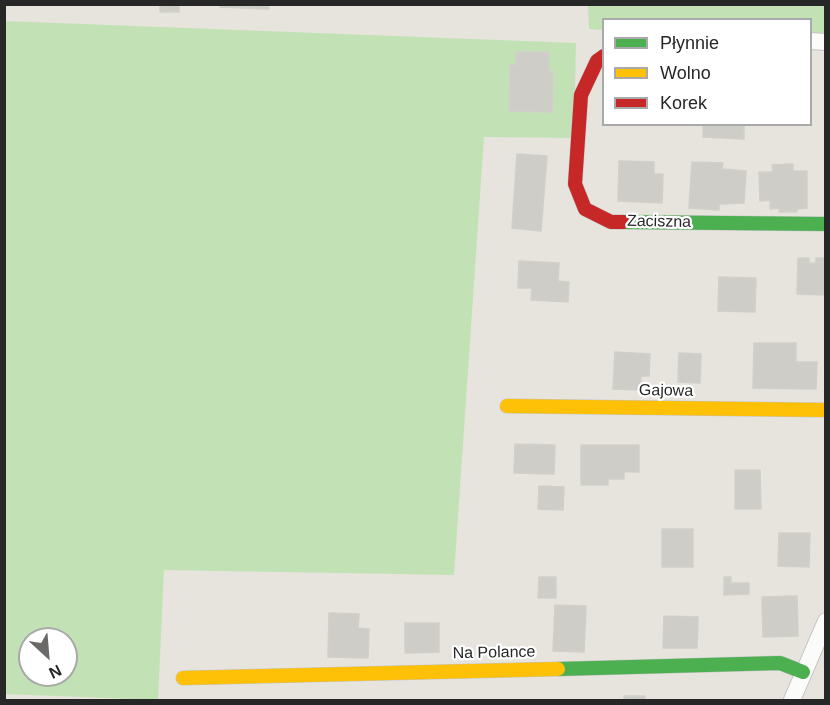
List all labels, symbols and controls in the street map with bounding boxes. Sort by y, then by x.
legend [602,18,812,126]
text: Płynnie [660,33,719,53]
text: Wolno [660,63,711,83]
text: Korek [660,93,707,113]
street label: Zaciszna [627,212,691,232]
street label: Gajowa [639,381,693,401]
north arrow [18,627,78,687]
street label: Na Polance [452,643,536,663]
text: N [46,662,64,682]

